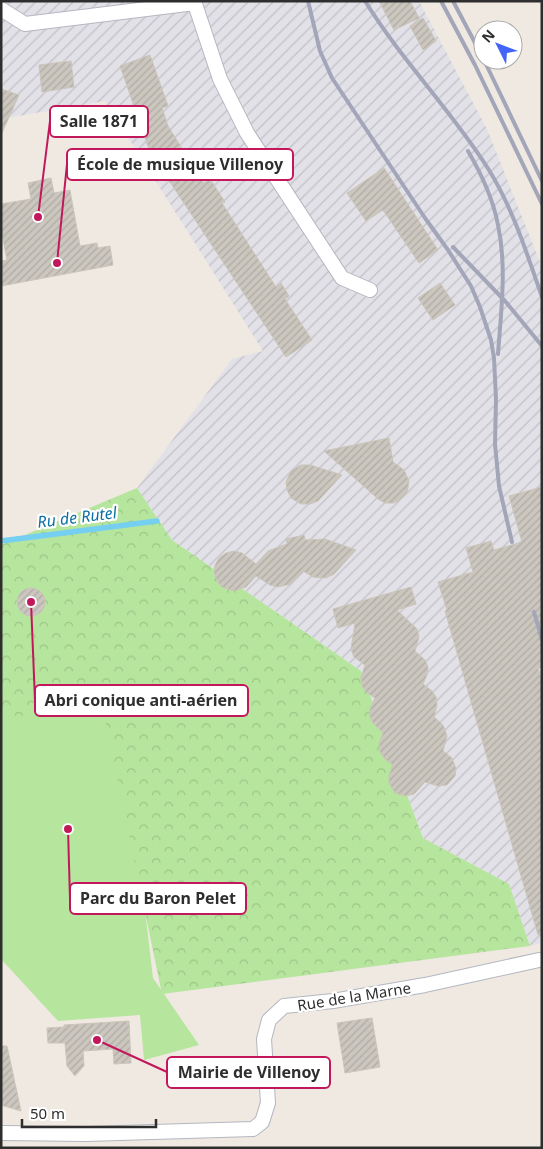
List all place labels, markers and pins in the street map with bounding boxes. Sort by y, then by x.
callout: Salle 1871 [50,106,148,137]
callout: École de musique Villenoy [67,149,293,180]
callout: Abri conique anti-aérien [35,685,248,716]
callout: Parc du Baron Pelet [70,883,246,914]
callout: Mairie de Villenoy [167,1057,330,1088]

